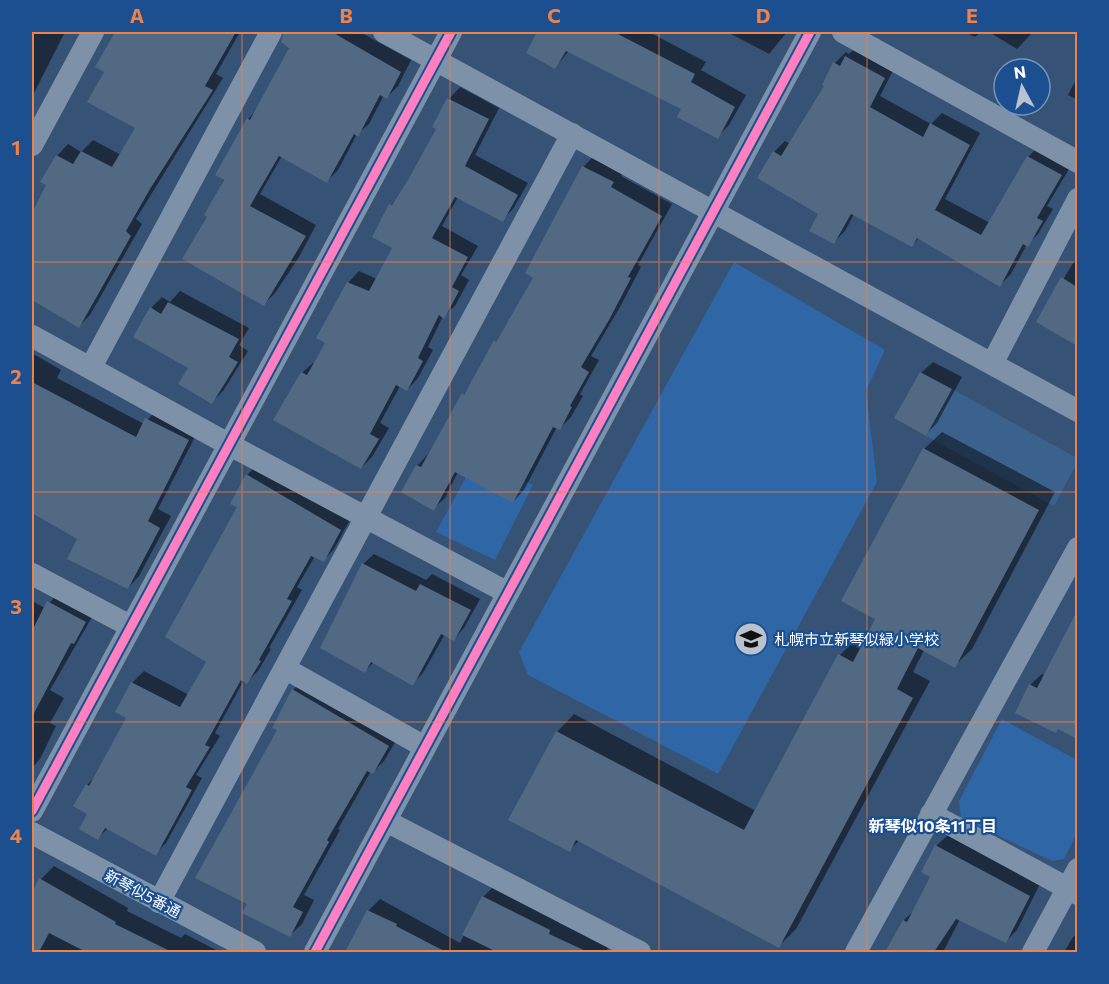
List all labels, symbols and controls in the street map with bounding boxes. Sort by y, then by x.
text: A [130,3,144,27]
text: B [339,3,353,27]
text: C [547,3,561,27]
text: D [756,3,770,27]
text: E [966,3,978,27]
north arrow [992,57,1052,117]
text: N [1013,61,1027,82]
text: 1 [11,135,21,159]
text: 2 [10,364,22,388]
text: 3 [10,594,22,618]
school or university icon: 札幌市立新琴似緑小学校 [733,621,769,657]
place label: 札幌市立新琴似緑小学校 [774,630,939,648]
district label: 新琴似10条11丁目 [869,816,997,835]
text: 4 [10,823,22,847]
street label: 新琴似5番通 [102,865,184,921]

